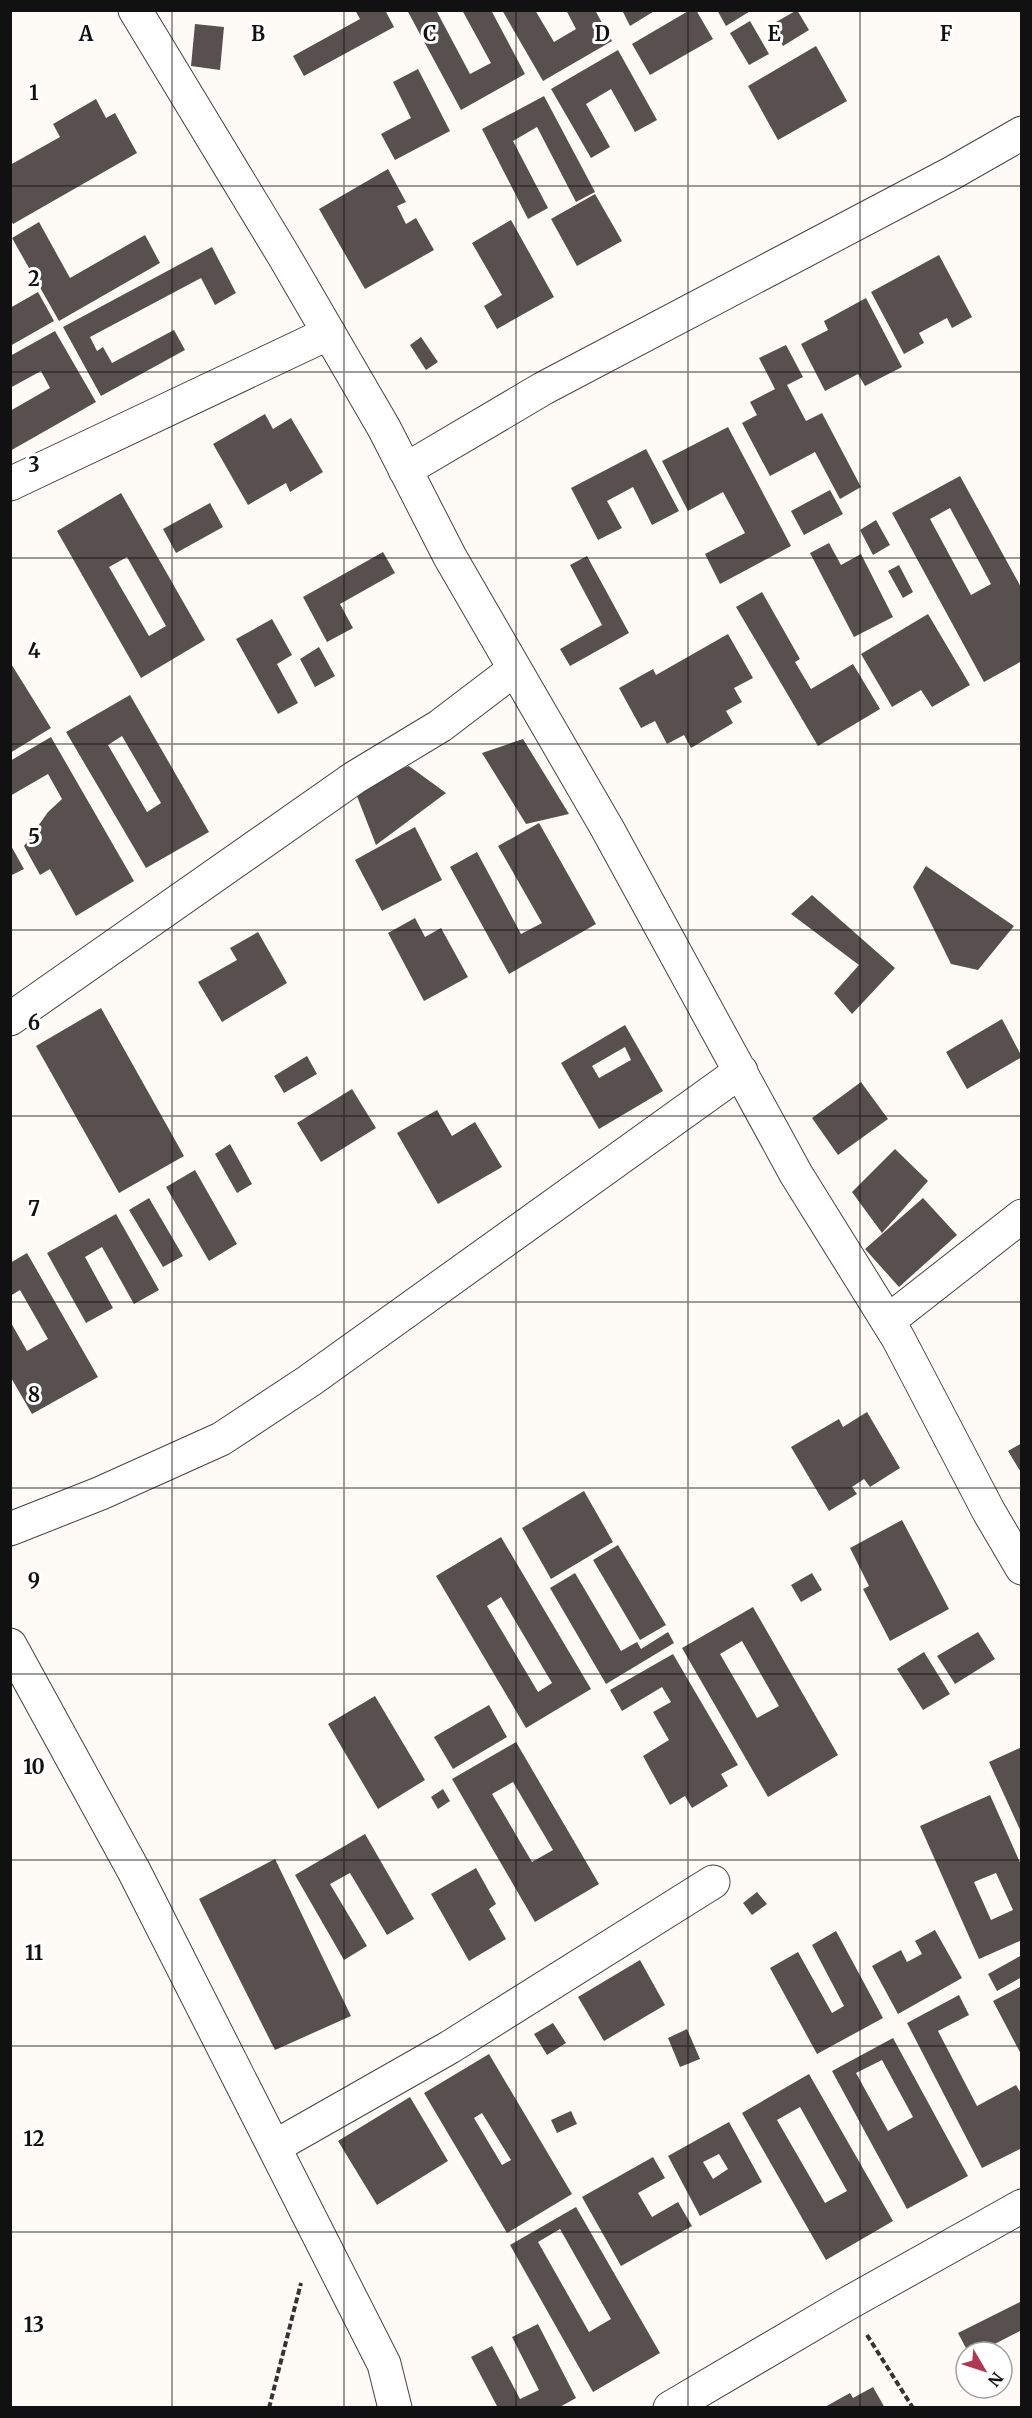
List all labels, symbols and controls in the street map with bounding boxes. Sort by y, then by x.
text: A [78,21,94,46]
text: B [251,21,265,46]
text: C [423,21,437,46]
text: D [594,21,610,46]
text: E [767,21,781,46]
text: F [940,21,953,46]
text: 1 [29,80,39,105]
text: 2 [28,266,40,291]
text: 3 [28,452,40,477]
text: 4 [28,638,41,663]
text: 5 [28,824,40,849]
text: 6 [28,1010,40,1035]
text: 7 [28,1196,40,1221]
text: 8 [28,1382,40,1407]
text: 9 [28,1568,40,1593]
text: 10 [23,1754,45,1779]
text: 11 [25,1940,43,1965]
text: 12 [24,2126,45,2151]
text: 13 [24,2312,44,2337]
north arrow [954,2340,1014,2400]
text: N [984,2368,1007,2391]

